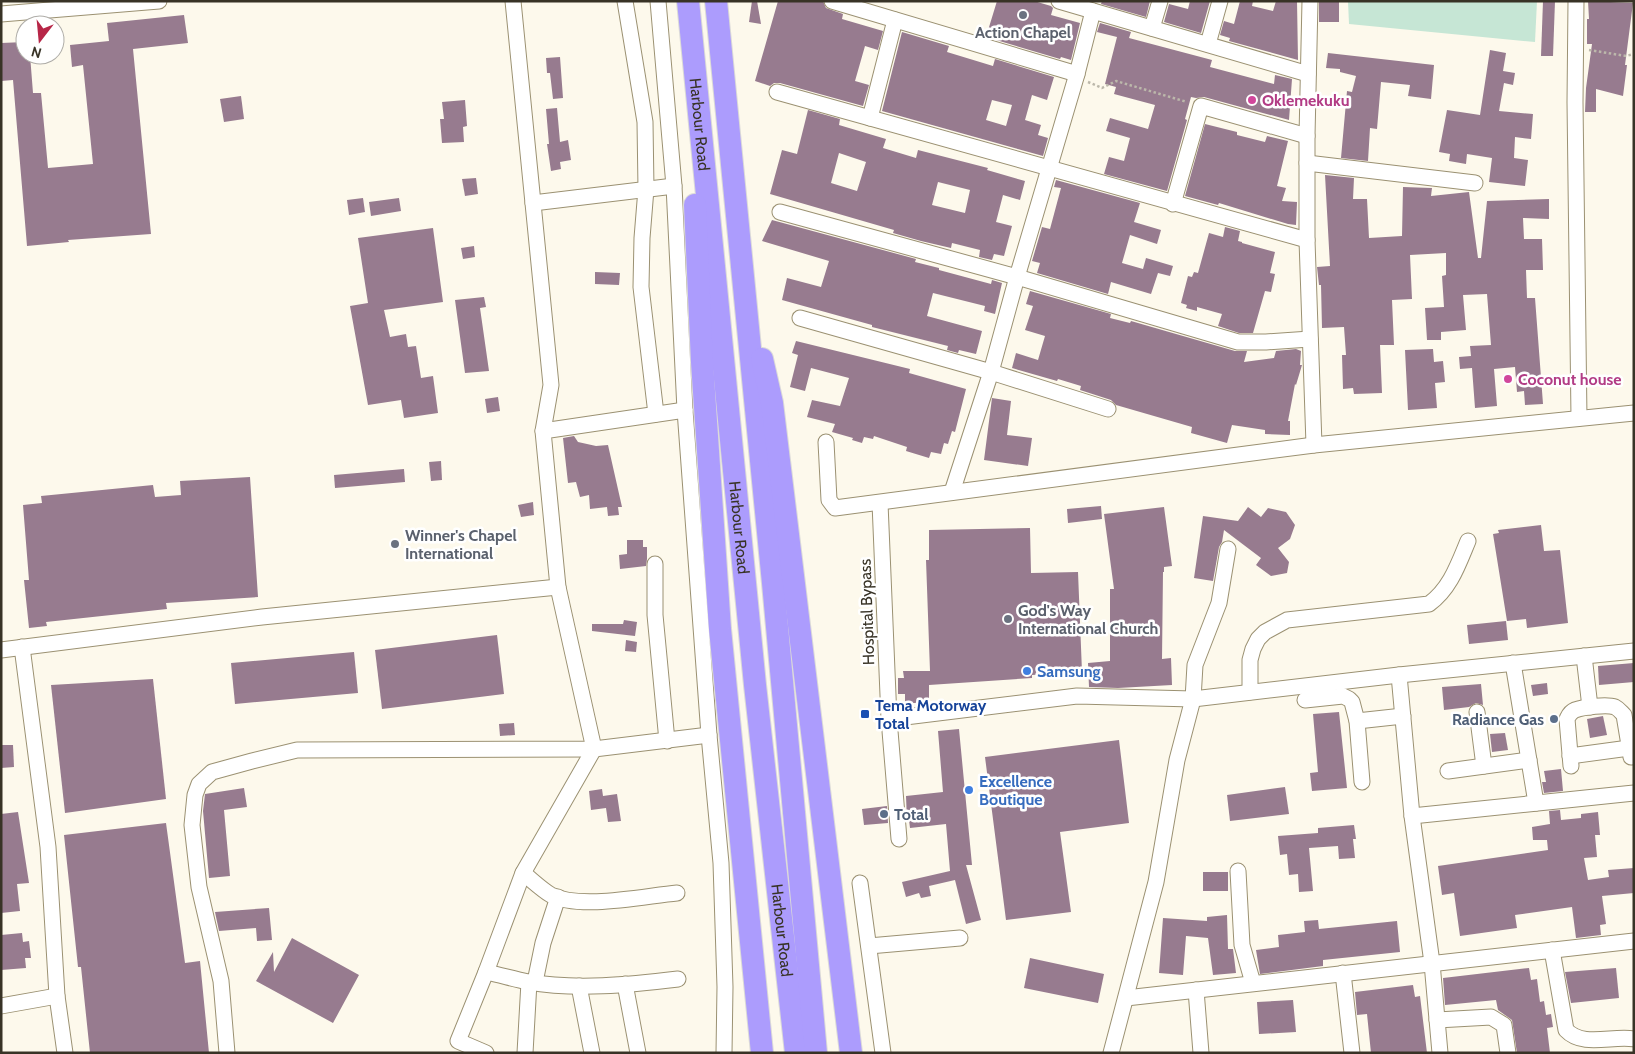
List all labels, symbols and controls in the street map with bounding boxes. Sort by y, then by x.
marker: Action Chapel [1017,9,1029,21]
north arrow [15,15,65,65]
place label: Action Chapel [975,23,1071,42]
text: N [29,42,44,63]
street label: Harbour Road [686,77,714,172]
place label: Oklemekuku [1262,91,1350,110]
marker: Oklemekuku [1246,94,1258,106]
place label: Coconut house [1518,370,1622,389]
marker: Coconut house [1502,373,1514,385]
street label: Harbour Road [726,480,754,575]
place label: Winner's Chapel International [405,526,517,563]
marker: Winner's Chapel International [389,538,401,550]
street label: Hospital Bypass [856,558,878,666]
place label: God's Way International Church [1018,601,1158,638]
marker: God's Way International Church [1002,613,1014,625]
place label: Samsung [1037,662,1101,681]
marker: Samsung [1021,665,1033,677]
place label: Tema Motorway Total [875,696,987,733]
marker: Tema Motorway Total [859,708,871,720]
place label: Radiance Gas [1452,710,1544,729]
marker: Radiance Gas [1548,713,1560,725]
place label: Excellence Boutique [979,772,1052,809]
marker: Excellence Boutique [963,784,975,796]
place label: Total [894,805,928,824]
marker: Total [878,808,890,820]
street label: Harbour Road [768,883,797,978]

